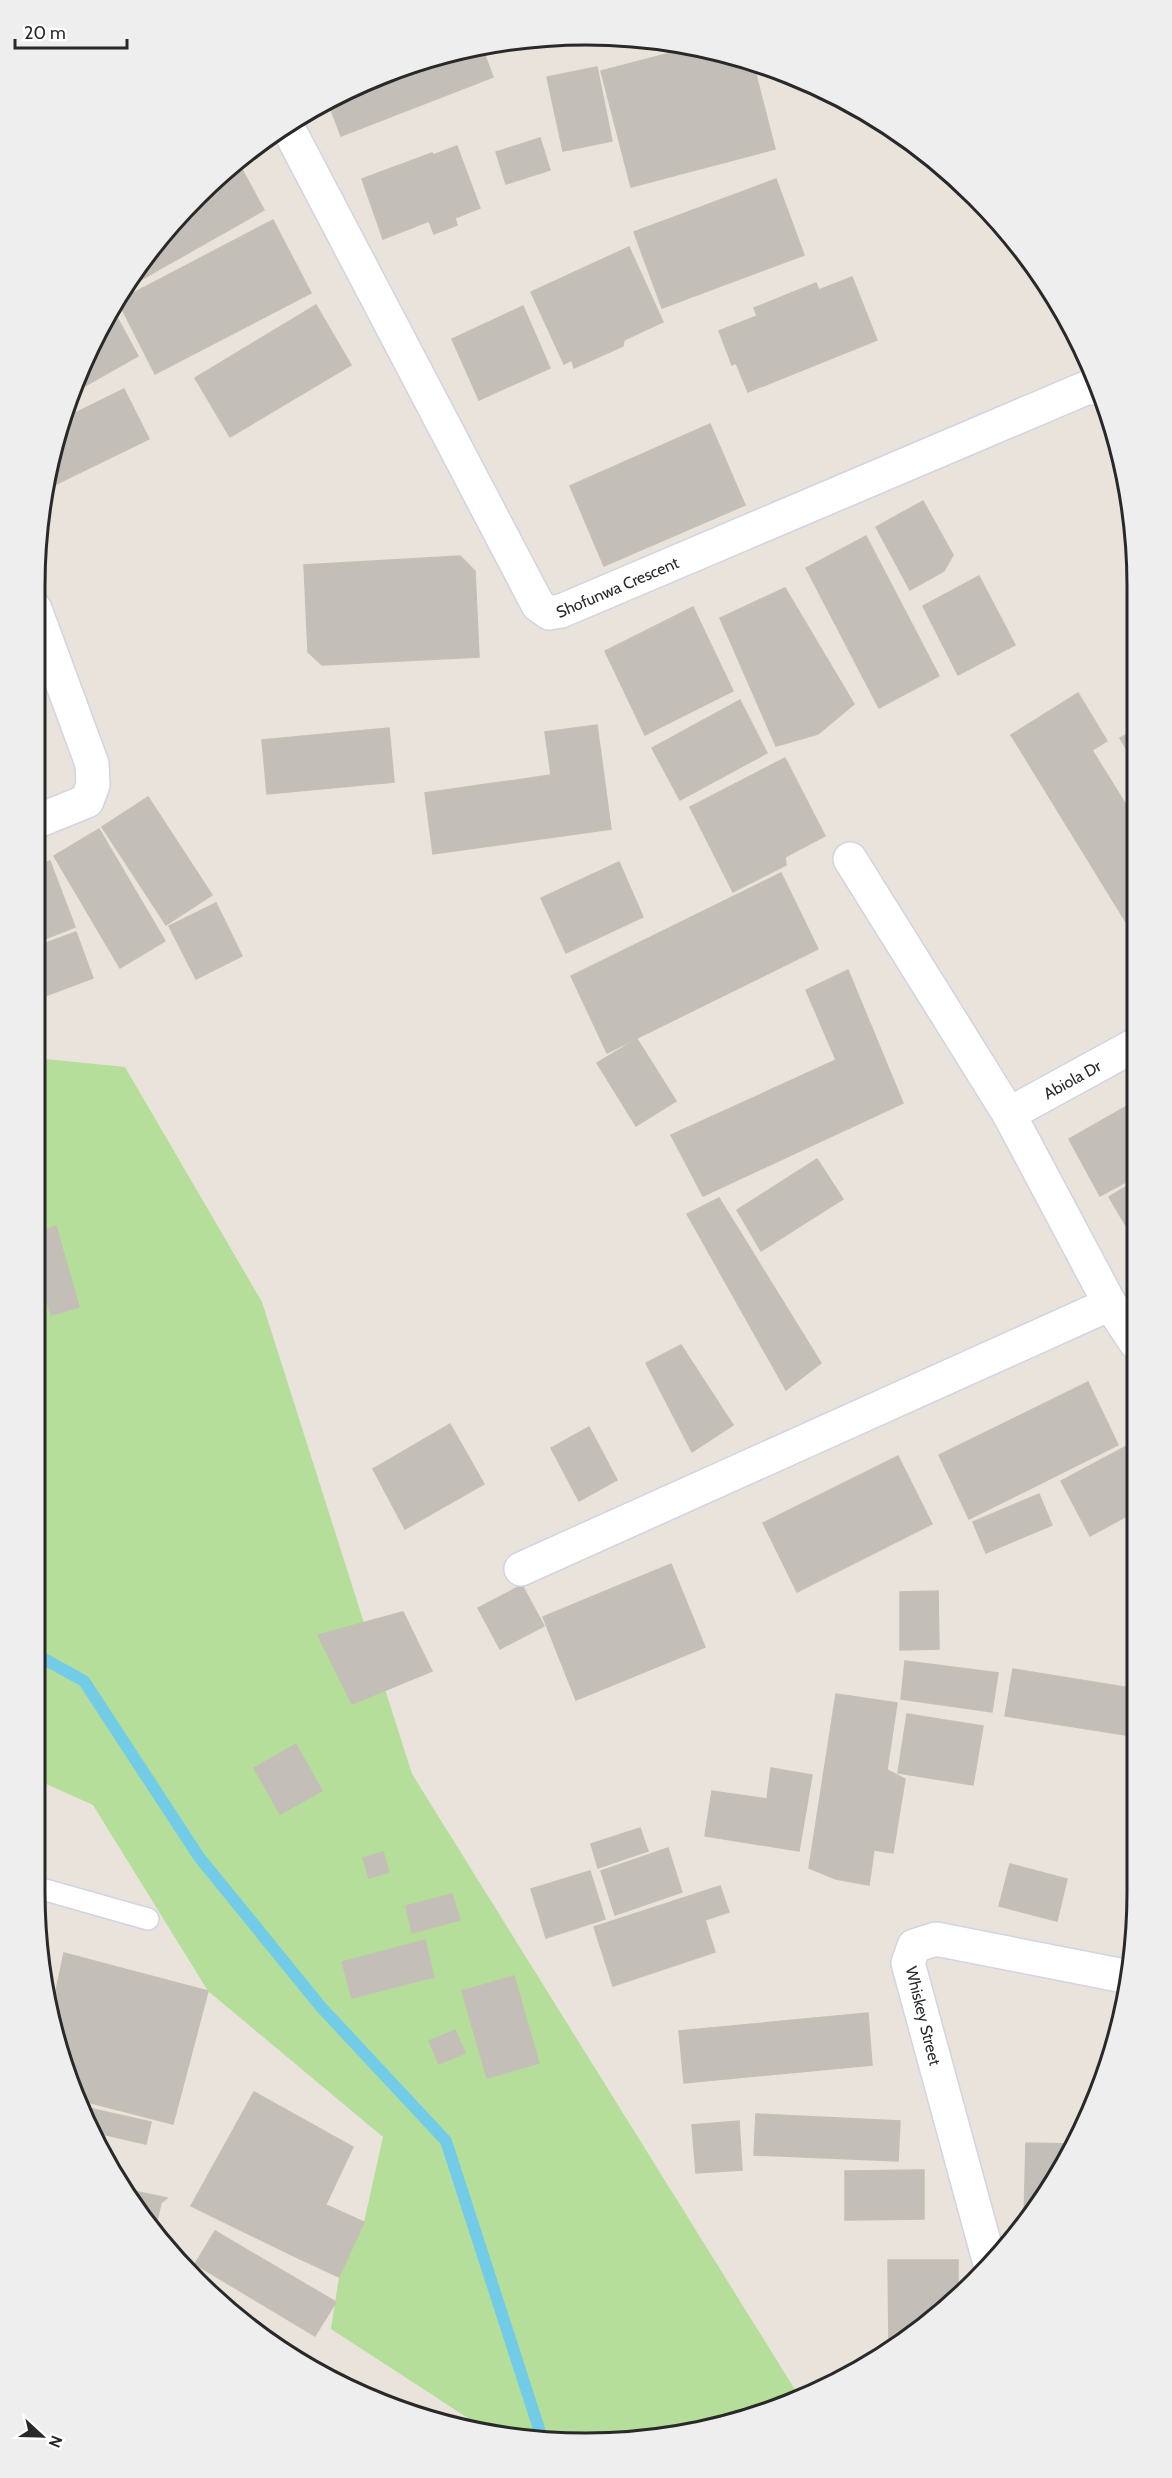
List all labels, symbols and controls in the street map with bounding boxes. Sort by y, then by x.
scale bar [15,12,128,50]
text: 20 m [24,22,66,44]
street label: Shofunwa Crescent [553,552,682,621]
street label: Abiola Dr [1040,1056,1105,1103]
street label: Whiskey Street [901,1964,945,2068]
north arrow [12,2406,72,2466]
text: N [45,2433,66,2450]

